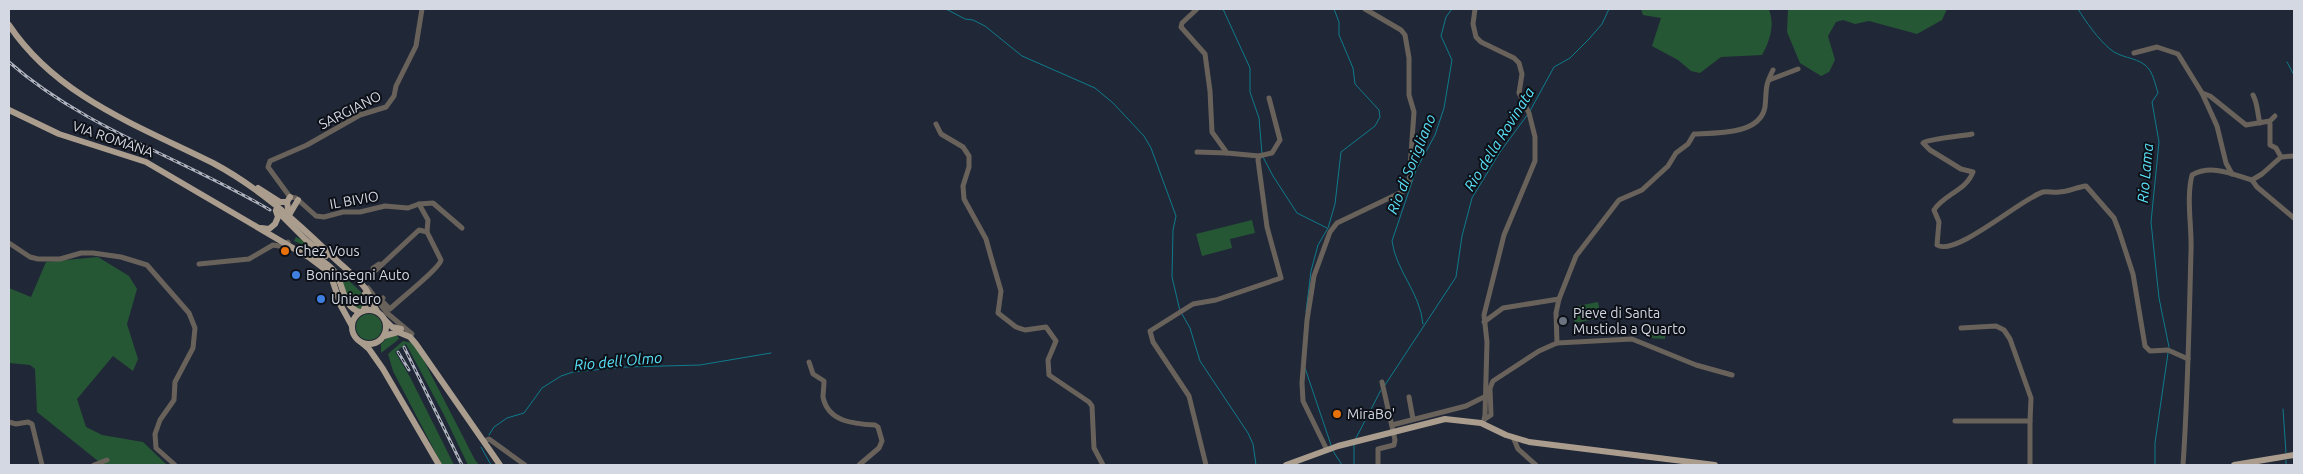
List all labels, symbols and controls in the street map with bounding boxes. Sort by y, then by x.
water label: Rio della Rovinata [1460,84,1538,194]
street label: SARGIANO [316,87,384,133]
water label: Rio di Sorigliano [1383,112,1439,216]
street label: VIA ROMANA [70,118,156,160]
water label: Rio Lama [2134,142,2156,204]
street label: IL BIVIO [328,188,380,212]
place label: Chez Vous [295,243,360,259]
marker: Chez Vous [279,245,291,257]
place label: Boninsegni Auto [306,267,410,283]
marker: Boninsegni Auto [290,269,302,281]
place label: Unieuro [331,291,381,307]
marker: Unieuro [315,293,327,305]
place label: Pieve di Santa Mustiola a Quarto [1573,305,1686,337]
marker: Pieve di Santa Mustiola a Quarto [1557,315,1569,327]
water label: Rio dell'Olmo [573,349,663,373]
place label: MiraBo' [1347,406,1395,422]
marker: MiraBo' [1331,408,1343,420]

